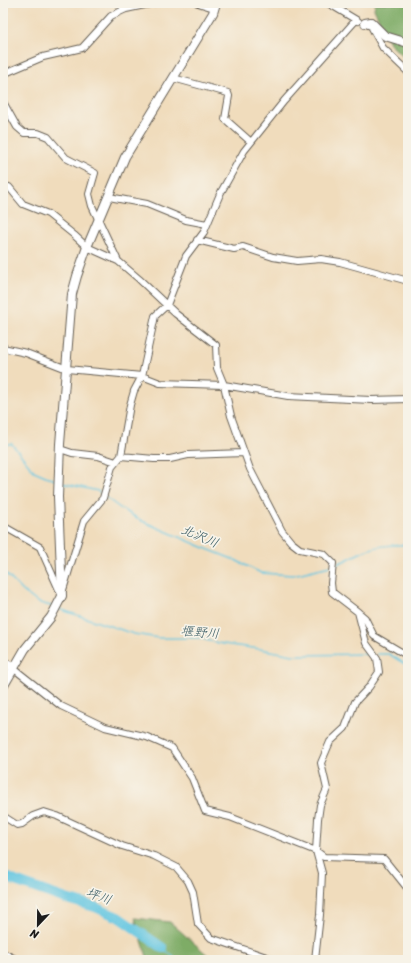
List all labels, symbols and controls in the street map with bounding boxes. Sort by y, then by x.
water label: 北沢川 [178,518,222,554]
water label: 堰野川 [180,619,220,645]
water label: 坪川 [83,881,115,911]
north arrow [18,905,58,945]
text: N [27,923,42,944]

